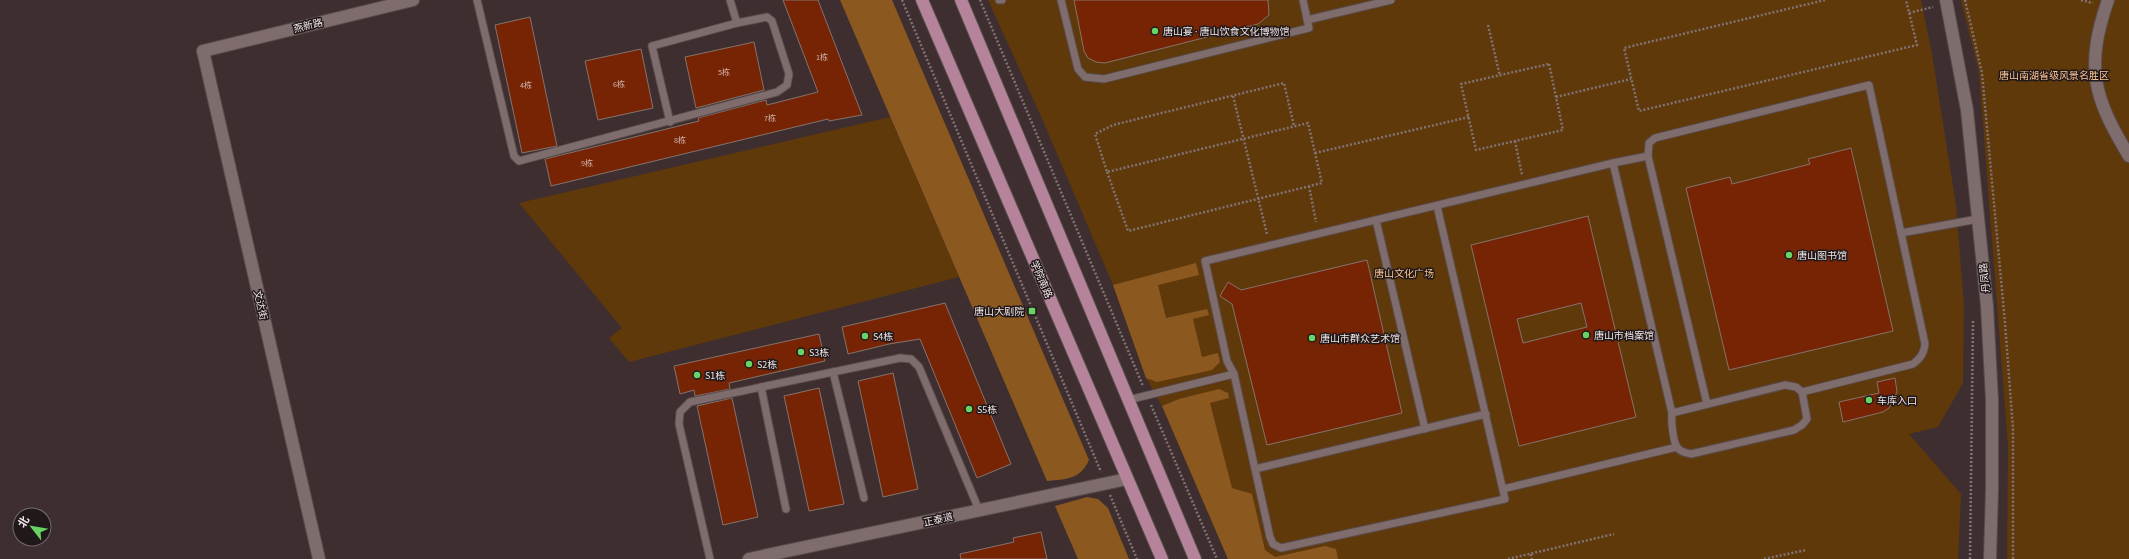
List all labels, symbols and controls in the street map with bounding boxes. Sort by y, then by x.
street label: 燕新路 [292,16,324,36]
place label: 唐山宴 · 唐山饮食文化博物馆 [1163,25,1290,39]
marker: 唐山宴 · 唐山饮食文化博物馆 [1150,26,1160,36]
house number: 1栋 [816,52,828,63]
house number: 5栋 [718,67,730,78]
park label: 唐山南湖省级风景名胜区 [1999,69,2109,83]
house number: 6栋 [613,79,625,90]
house number: 4栋 [520,80,532,91]
house number: 7栋 [764,113,776,124]
house number: 8栋 [674,135,686,146]
house number: 9栋 [581,158,593,169]
place label: 唐山图书馆 [1797,249,1847,263]
marker: 唐山图书馆 [1784,250,1794,260]
street label: 学院南路 [1027,258,1055,301]
street label: 丹凤路 [1976,262,1994,294]
park label: 唐山文化广场 [1374,267,1434,281]
street label: 文达街 [250,289,270,321]
place label: 唐山大剧院 [974,305,1024,319]
marker: 唐山大剧院 [1027,306,1037,316]
place label: 唐山市档案馆 [1594,329,1654,343]
place label: S4栋 [873,330,893,344]
marker: 唐山市档案馆 [1581,330,1591,340]
marker: S4栋 [860,331,870,341]
place label: 唐山市群众艺术馆 [1320,332,1400,346]
marker: 唐山市群众艺术馆 [1307,333,1317,343]
place label: S3栋 [809,346,829,360]
marker: S3栋 [796,347,806,357]
place label: S2栋 [757,358,777,372]
marker: S2栋 [744,359,754,369]
place label: S1栋 [705,369,725,383]
marker: S1栋 [692,370,702,380]
place label: 车库入口 [1877,394,1917,408]
marker: 车库入口 [1864,395,1874,405]
place label: S5栋 [977,403,997,417]
marker: S5栋 [964,404,974,414]
north arrow [12,507,52,547]
street label: 正泰道 [922,510,954,530]
text: 北 [15,514,33,531]

